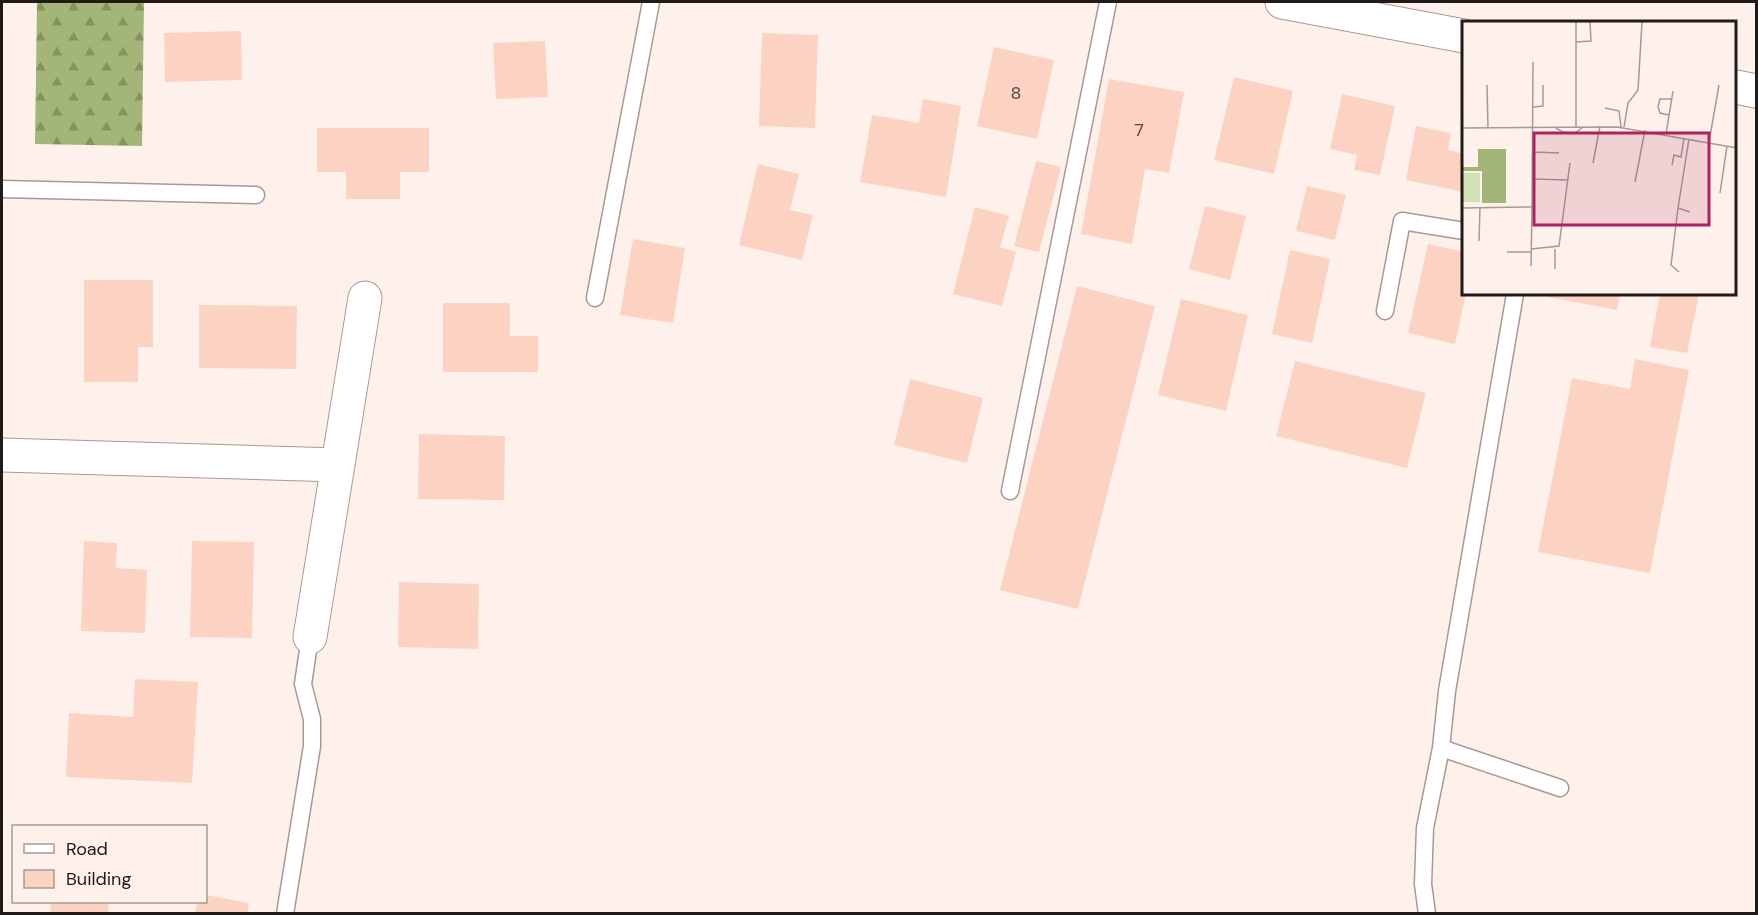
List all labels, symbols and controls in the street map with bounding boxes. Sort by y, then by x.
inset map [1462,21,1737,296]
house number: 8 [1011,81,1021,105]
house number: 7 [1134,118,1144,142]
legend [12,825,207,903]
text: Road [66,837,108,861]
text: Building [66,867,131,891]

